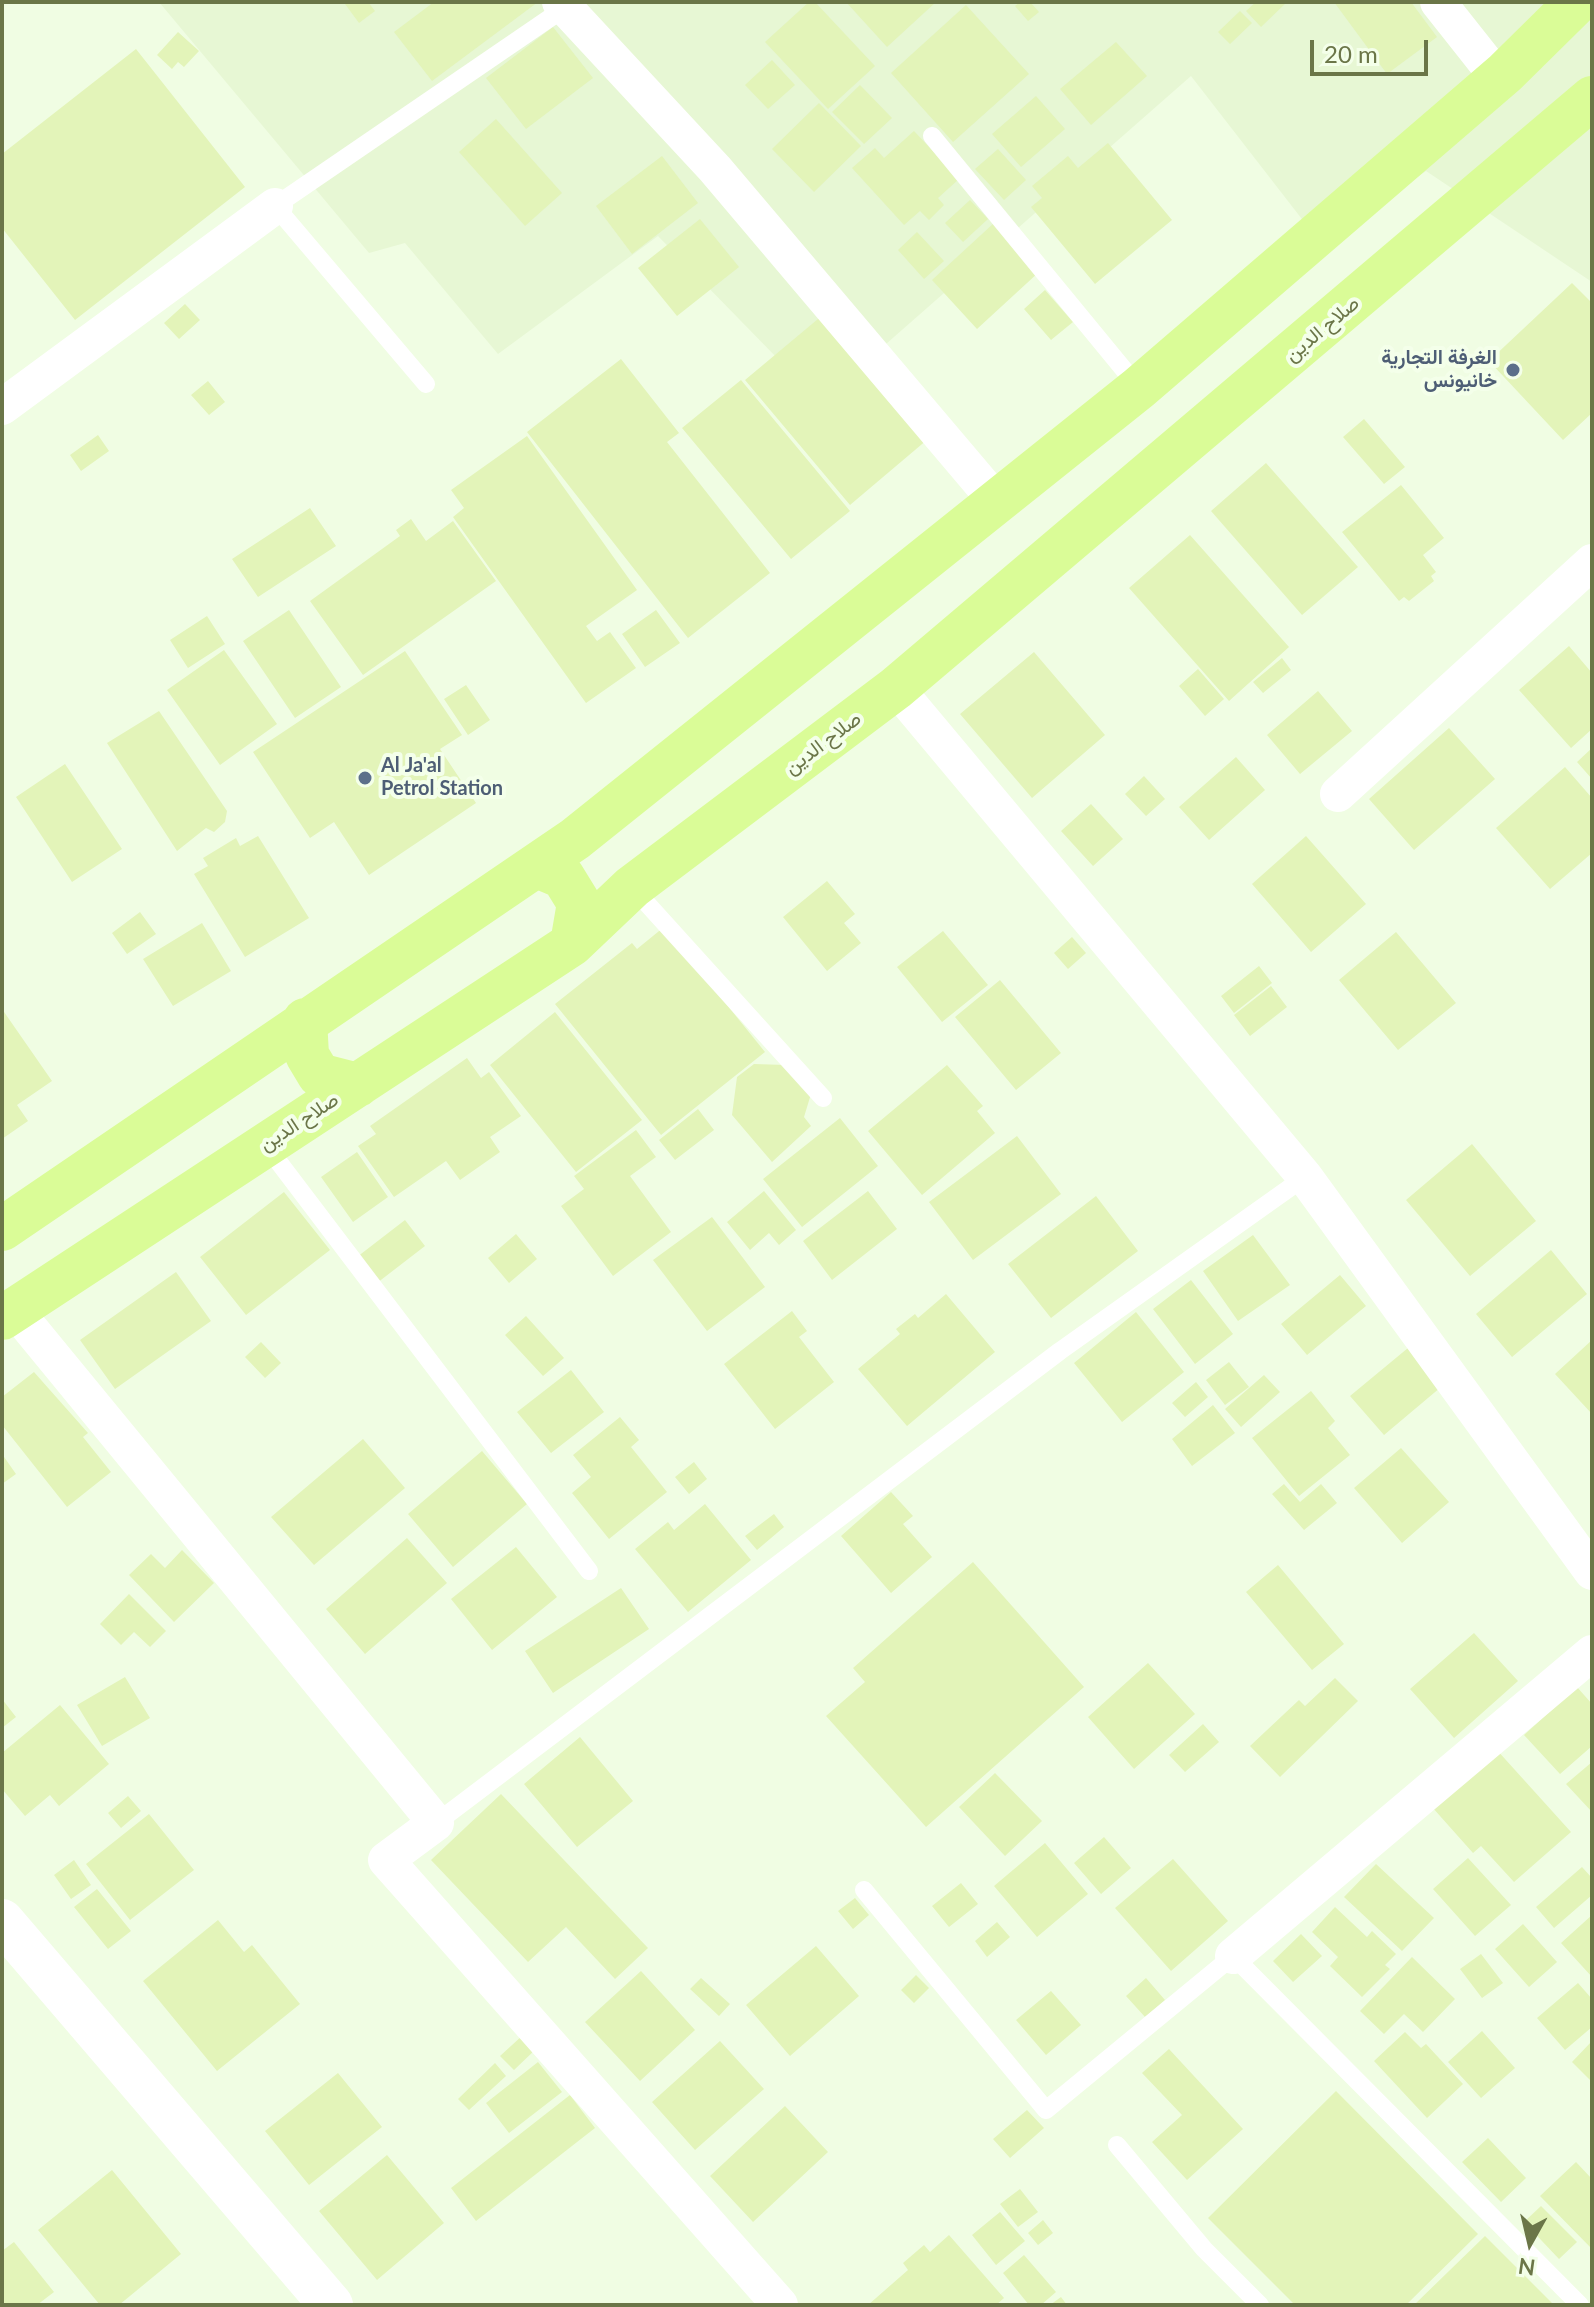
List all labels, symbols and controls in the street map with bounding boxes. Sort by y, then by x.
scale bar [1314,24,1432,74]
text: 20 m [1324,39,1378,68]
street label: صلاح الدين [1280,291,1364,367]
place label: الغرفة التجارية خانيونس [1381,346,1497,393]
marker: الغرفة التجارية خانيونس [1504,361,1522,379]
street label: صلاح الدين [780,706,866,780]
place label: Al Ja'al Petrol Station [381,754,503,801]
marker: Al Ja'al Petrol Station [356,769,374,787]
street label: صلاح الدين [255,1088,343,1156]
north arrow [1490,2203,1570,2283]
text: N [1516,2253,1537,2282]

